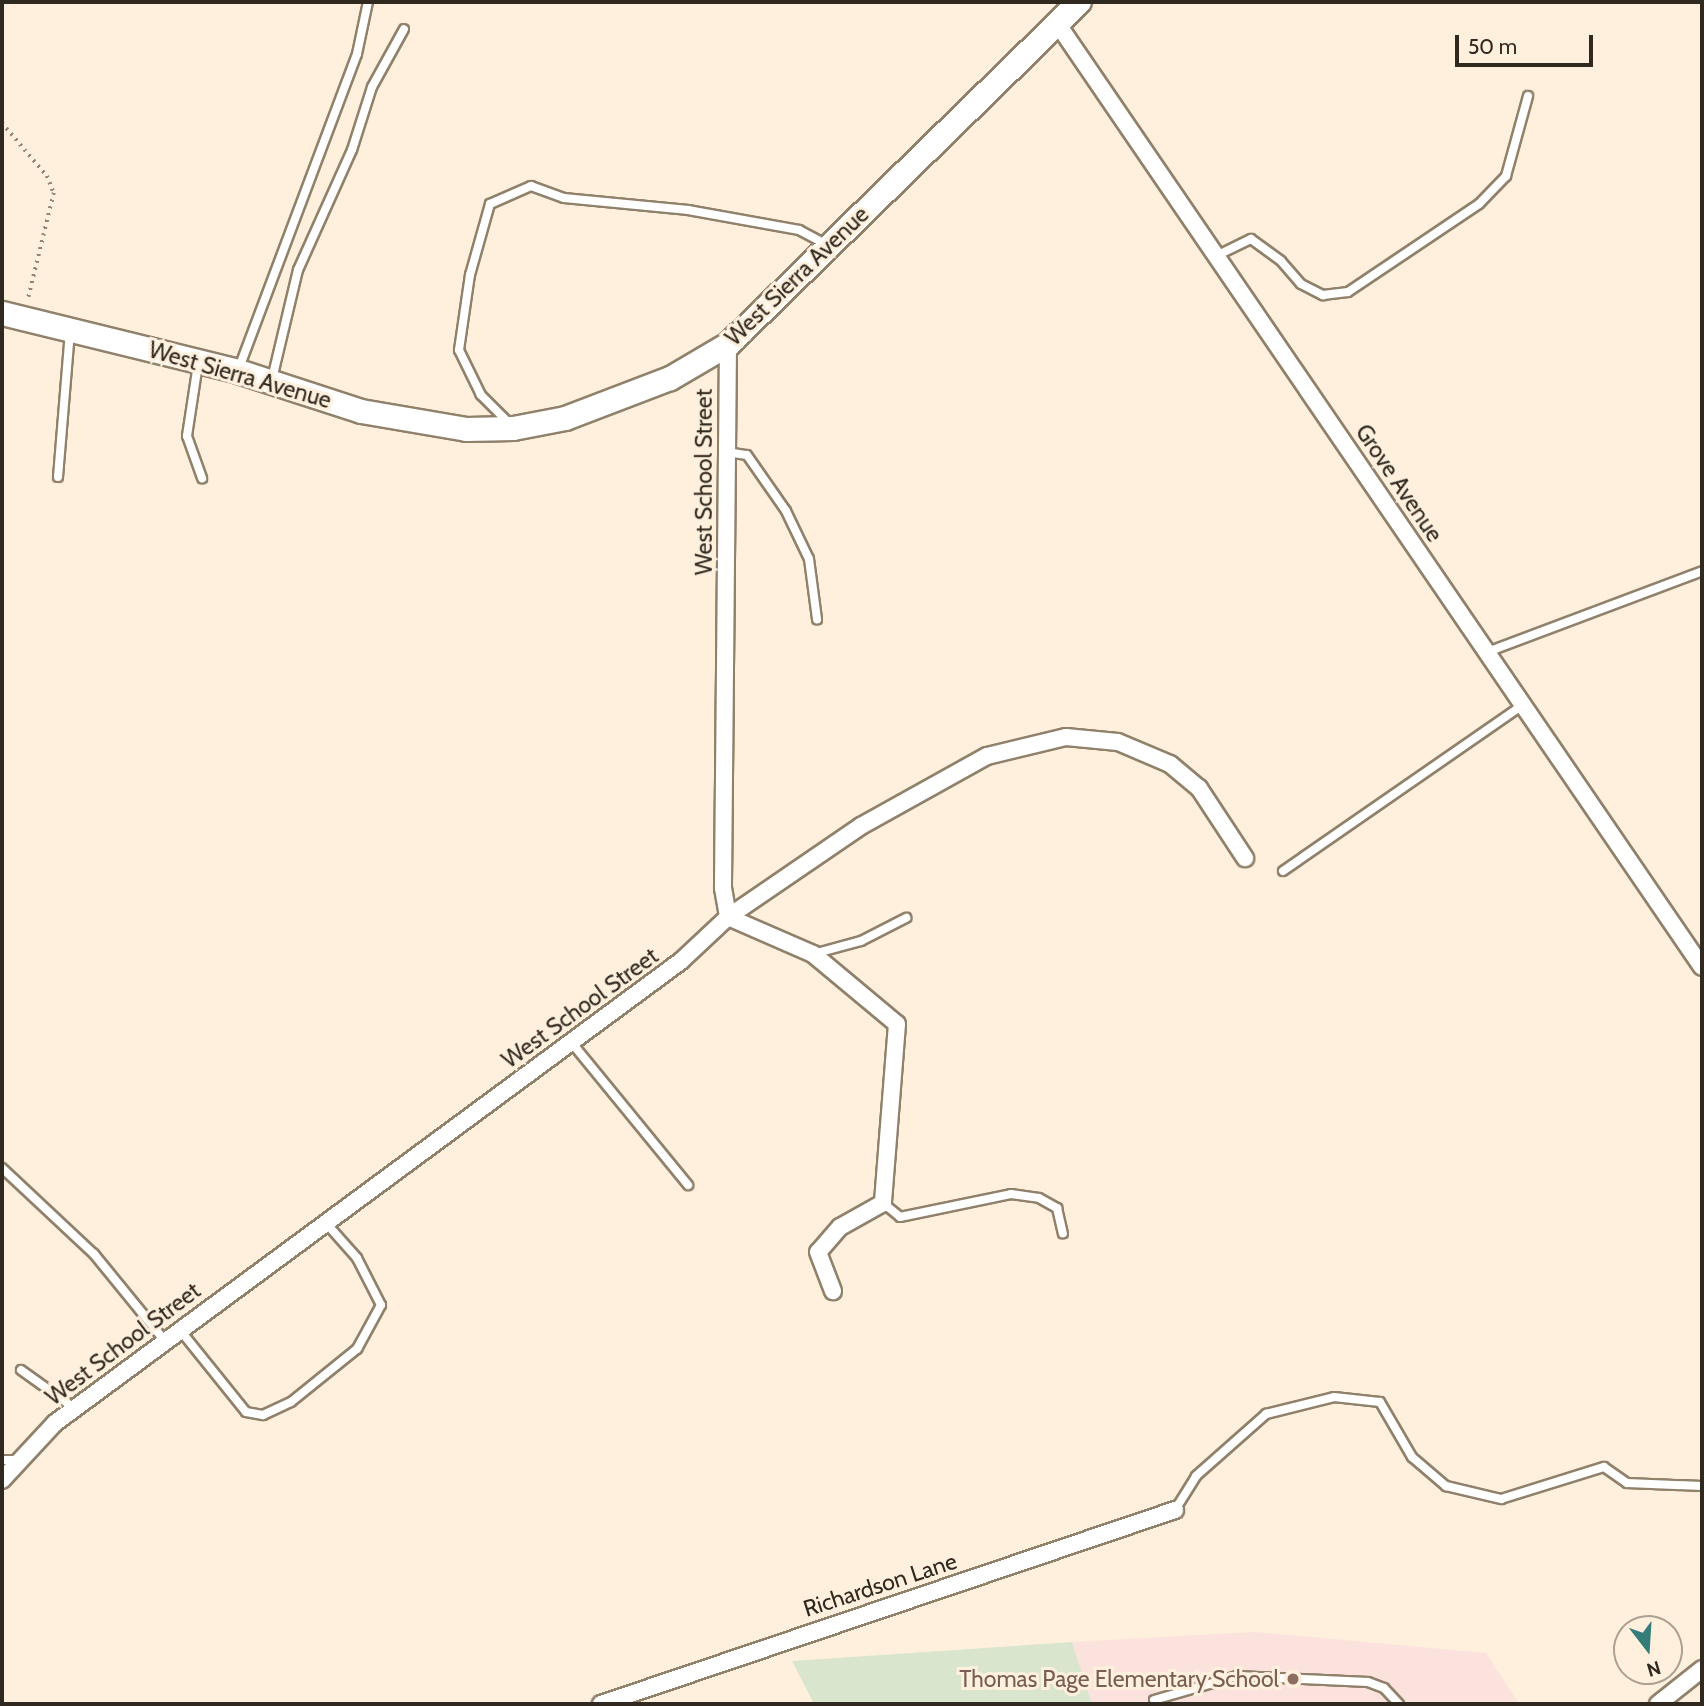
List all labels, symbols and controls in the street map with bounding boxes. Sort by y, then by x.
scale bar [1459,21,1597,65]
text: 50 m [1468,34,1517,59]
street label: West Sierra Avenue [720,201,874,351]
street label: West Sierra Avenue [146,336,334,414]
street label: West School Street [690,389,718,575]
street label: Grove Avenue [1350,419,1448,547]
street label: West School Street [496,942,664,1074]
street label: West School Street [40,1277,206,1411]
street label: Richardson Lane [800,1547,960,1623]
north arrow [1613,1615,1683,1685]
text: N [1644,1656,1663,1682]
place label: Thomas Page Elementary School [959,1665,1279,1693]
marker: Thomas Page Elementary School [1285,1671,1301,1687]

